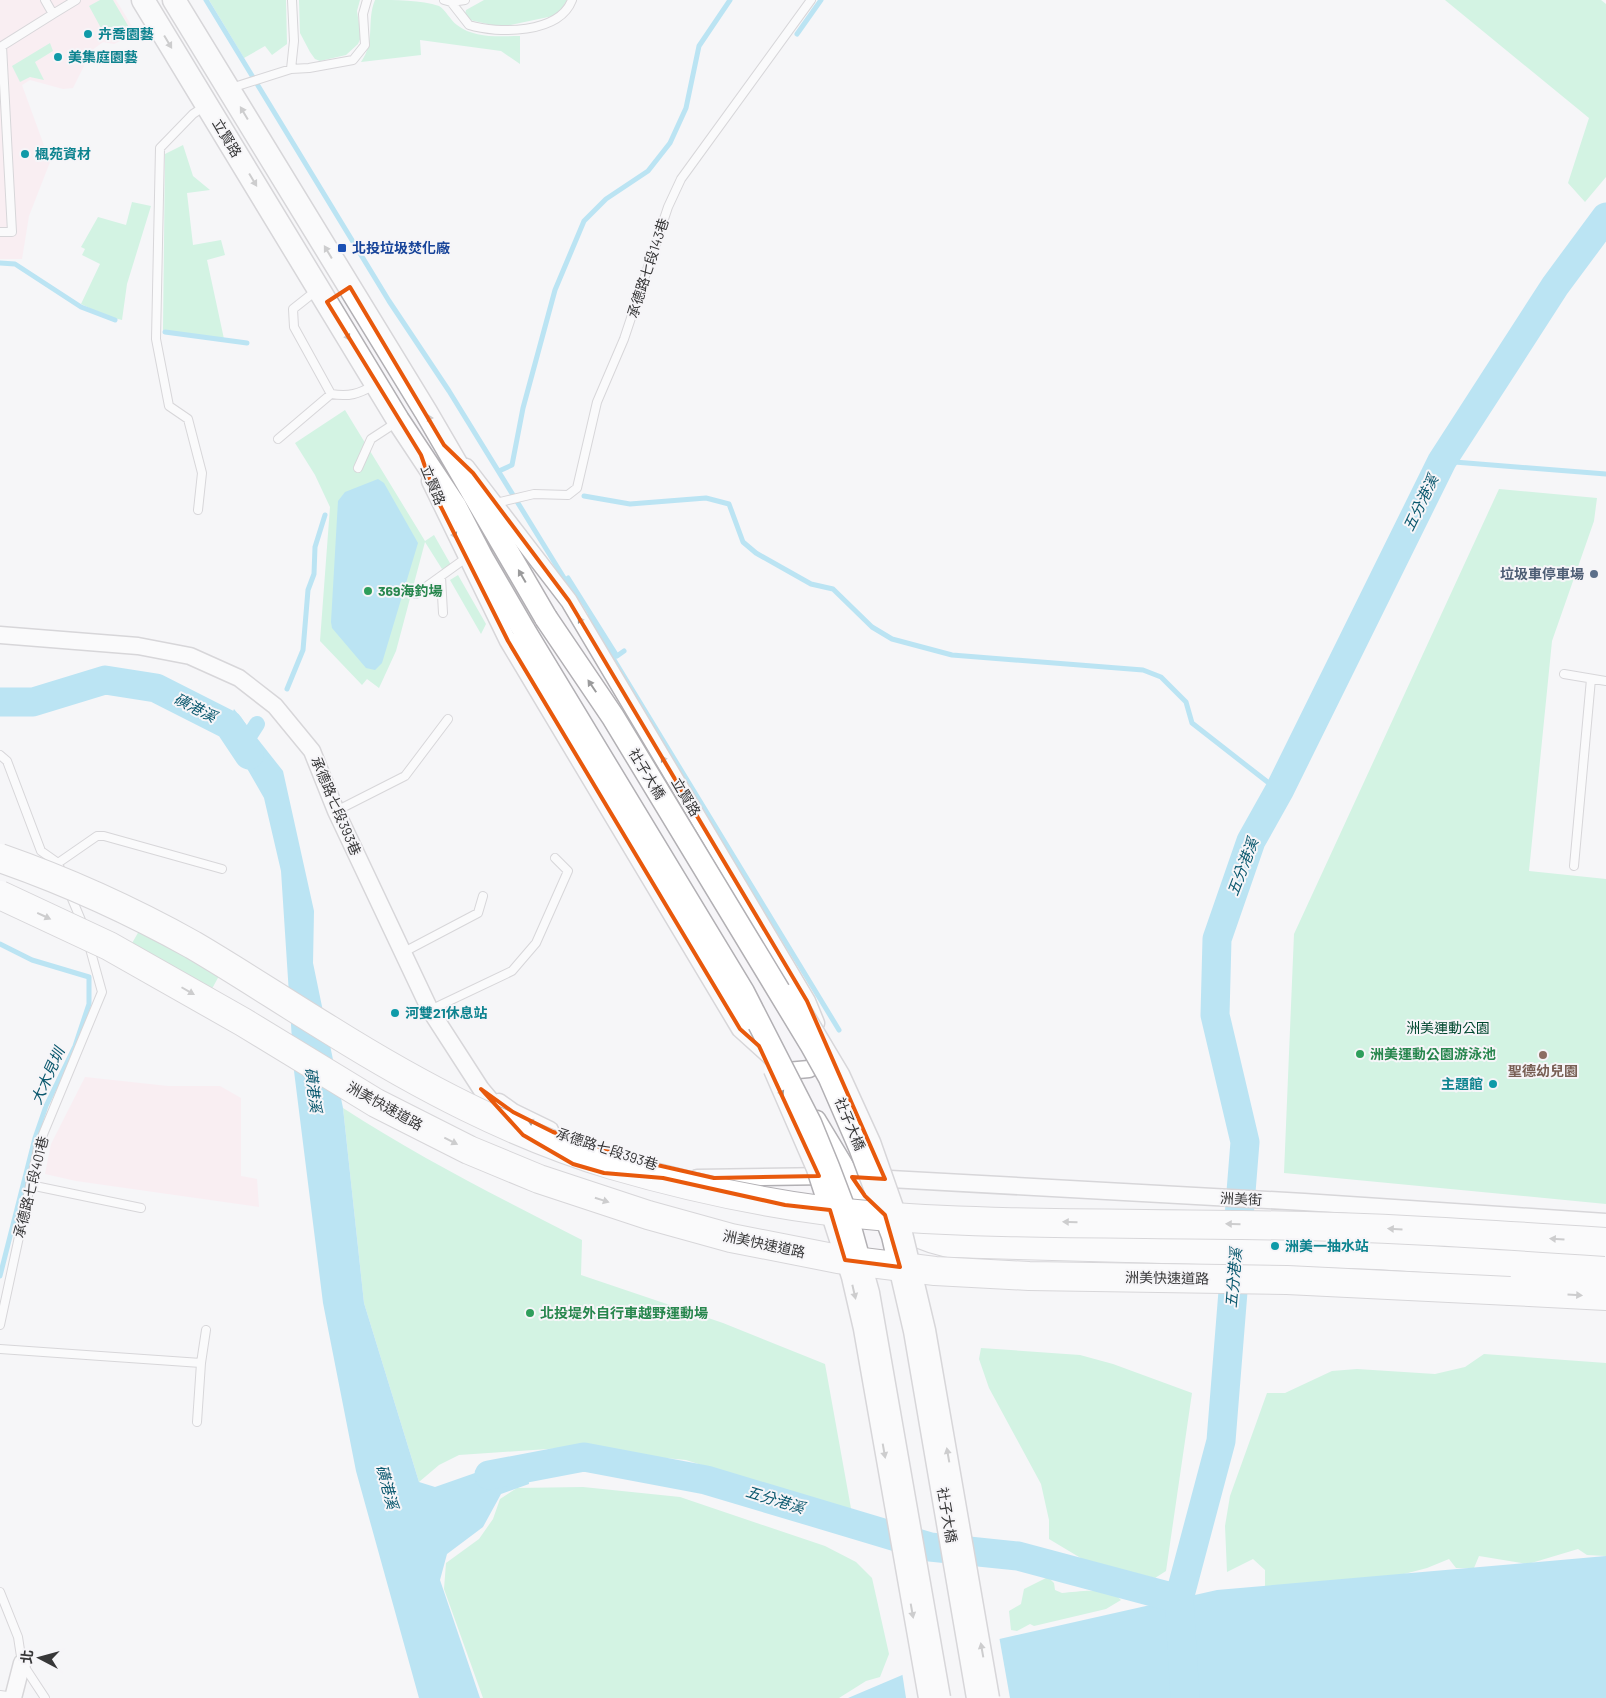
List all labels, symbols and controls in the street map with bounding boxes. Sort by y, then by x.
place label: 卉喬園藝 [98,25,154,42]
marker: 卉喬園藝 [82,28,94,40]
one-way arrow [164,35,173,48]
place label: 美集庭園藝 [68,48,138,65]
marker: 美集庭園藝 [52,51,64,63]
one-way arrow [239,107,248,120]
street label: 立賢路 [209,115,246,160]
place label: 楓苑資材 [35,145,91,162]
marker: 楓苑資材 [19,148,31,160]
one-way arrow [248,174,257,187]
street label: 承德路七段143巷 [623,216,672,320]
place label: 北投垃圾焚化廠 [352,239,450,256]
marker: 北投垃圾焚化廠 [336,242,348,254]
one-way arrow [324,245,333,258]
one-way arrow [342,328,351,341]
one-way arrow [427,413,435,428]
street label: 立賢路 [418,462,449,507]
water label: 五分港溪 [1399,470,1442,533]
one-way arrow [449,525,457,539]
place label: 垃圾車停車場 [1500,565,1584,582]
marker: 垃圾車停車場 [1588,568,1600,580]
one-way arrow [518,569,527,582]
place label: 369海釣場 [378,582,443,599]
marker: 369海釣場 [362,585,374,597]
one-way arrow [578,616,587,629]
one-way arrow [587,679,597,693]
water label: 磺港溪 [171,689,221,726]
street label: 社子大橋 [626,745,669,802]
street label: 承德路七段393巷 [308,754,365,858]
one-way arrow [661,756,670,769]
street label: 立賢路 [668,774,705,819]
water label: 五分港溪 [1223,834,1262,898]
one-way arrow [37,912,51,920]
one-way arrow [181,987,196,995]
place label: 河雙21休息站 [405,1004,488,1021]
marker: 河雙21休息站 [389,1007,401,1019]
park label: 洲美運動公園 [1406,1019,1490,1036]
water label: 大木見圳 [27,1043,68,1107]
place label: 洲美運動公園游泳池 [1370,1045,1496,1062]
marker: 洲美運動公園游泳池 [1354,1048,1366,1060]
marker: 聖德幼兒園 [1537,1049,1549,1061]
place label: 聖德幼兒園 [1508,1062,1578,1079]
water label: 磺港溪 [302,1066,326,1115]
place label: 主題館 [1441,1075,1483,1092]
street label: 洲美快速道路 [344,1078,426,1133]
marker: 主題館 [1487,1078,1499,1090]
one-way arrow [777,1083,785,1097]
street label: 社子大橋 [832,1095,869,1153]
one-way arrow [527,1118,541,1126]
street label: 承德路七段393巷 [554,1124,660,1173]
street label: 承德路七段401巷 [10,1134,51,1239]
one-way arrow [443,1137,458,1145]
street label: 洲美街 [1220,1189,1262,1208]
one-way arrow [595,1196,610,1204]
one-way arrow [1062,1218,1078,1226]
one-way arrow [1225,1220,1241,1228]
one-way arrow [1387,1225,1403,1233]
street label: 洲美快速道路 [721,1226,807,1261]
one-way arrow [1549,1235,1565,1243]
place label: 洲美一抽水站 [1285,1237,1369,1254]
marker: 洲美一抽水站 [1269,1240,1281,1252]
water label: 五分港溪 [1221,1245,1245,1309]
street label: 洲美快速道路 [1125,1268,1209,1287]
one-way arrow [850,1284,858,1299]
one-way arrow [1568,1291,1584,1299]
place label: 北投堤外自行車越野運動場 [540,1304,708,1321]
marker: 北投堤外自行車越野運動場 [524,1307,536,1319]
one-way arrow [880,1444,888,1460]
one-way arrow [944,1447,952,1463]
water label: 磺港溪 [373,1463,403,1513]
water label: 五分港溪 [744,1482,809,1517]
street label: 社子大橋 [934,1486,961,1544]
one-way arrow [908,1604,916,1620]
north arrow [15,1633,65,1683]
one-way arrow [978,1642,986,1658]
text: 北 [17,1649,36,1664]

